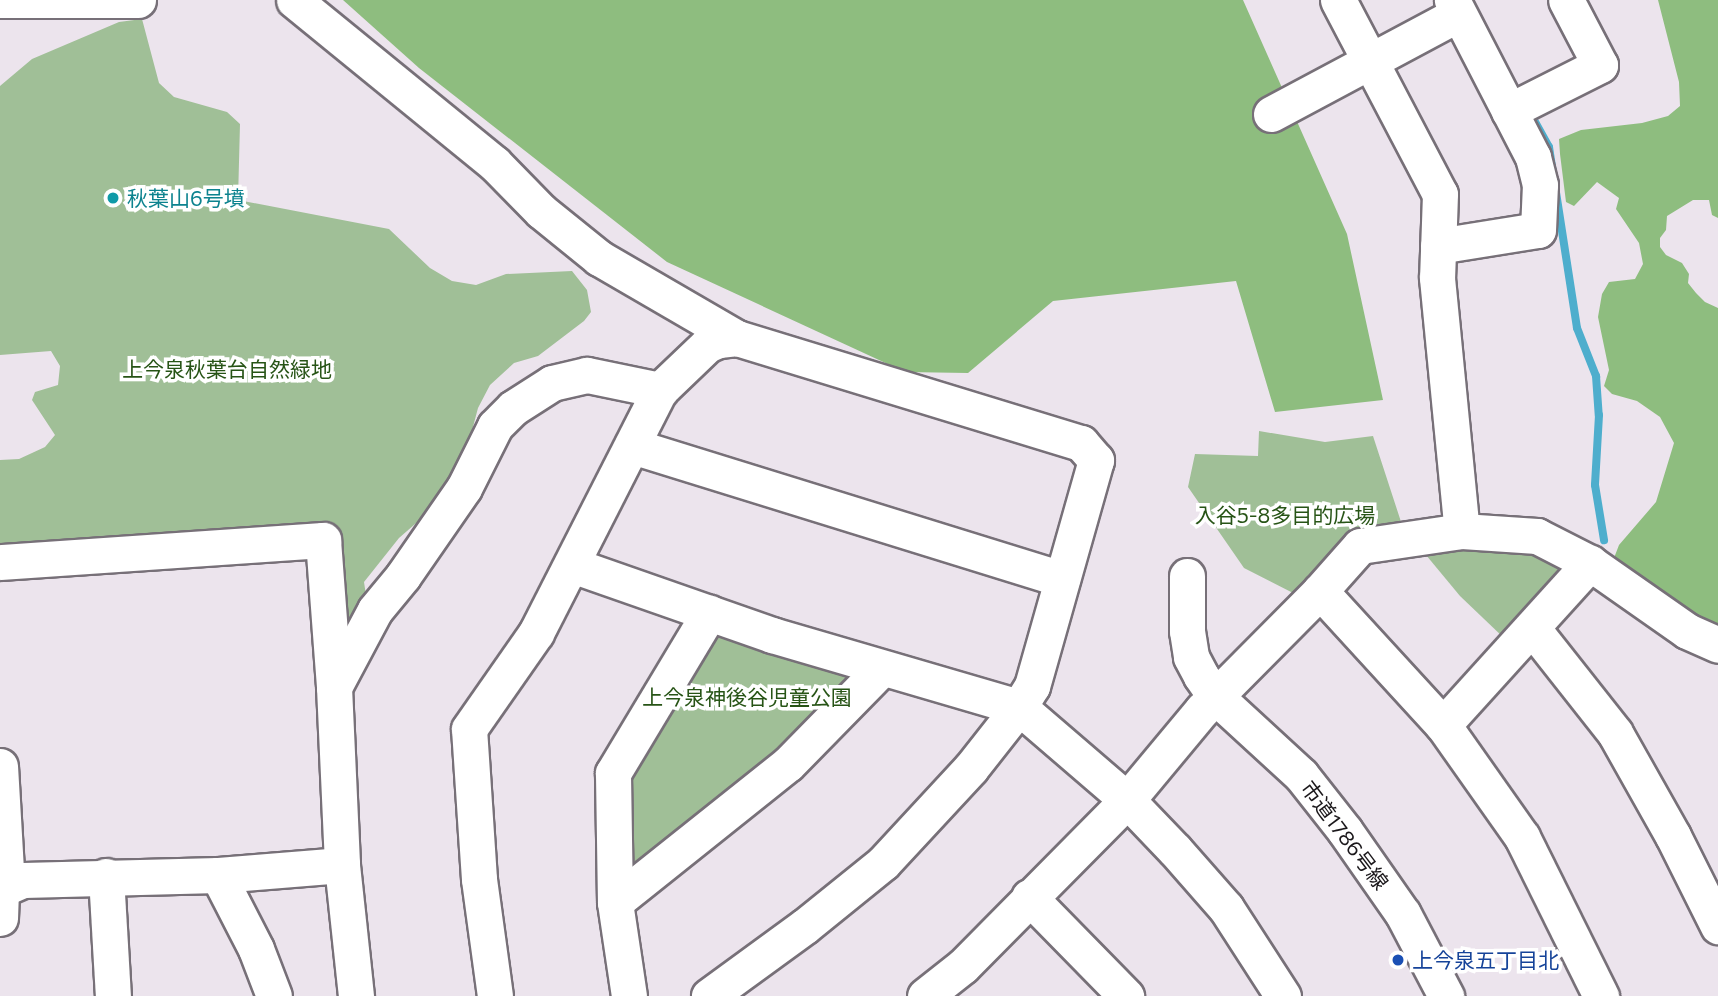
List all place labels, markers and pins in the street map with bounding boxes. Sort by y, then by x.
place label: 秋葉山6号墳 [127,185,245,211]
marker: 秋葉山6号墳 [105,190,121,206]
place label: 上今泉五丁目北 [1412,947,1559,973]
marker: 上今泉五丁目北 [1390,952,1406,968]

